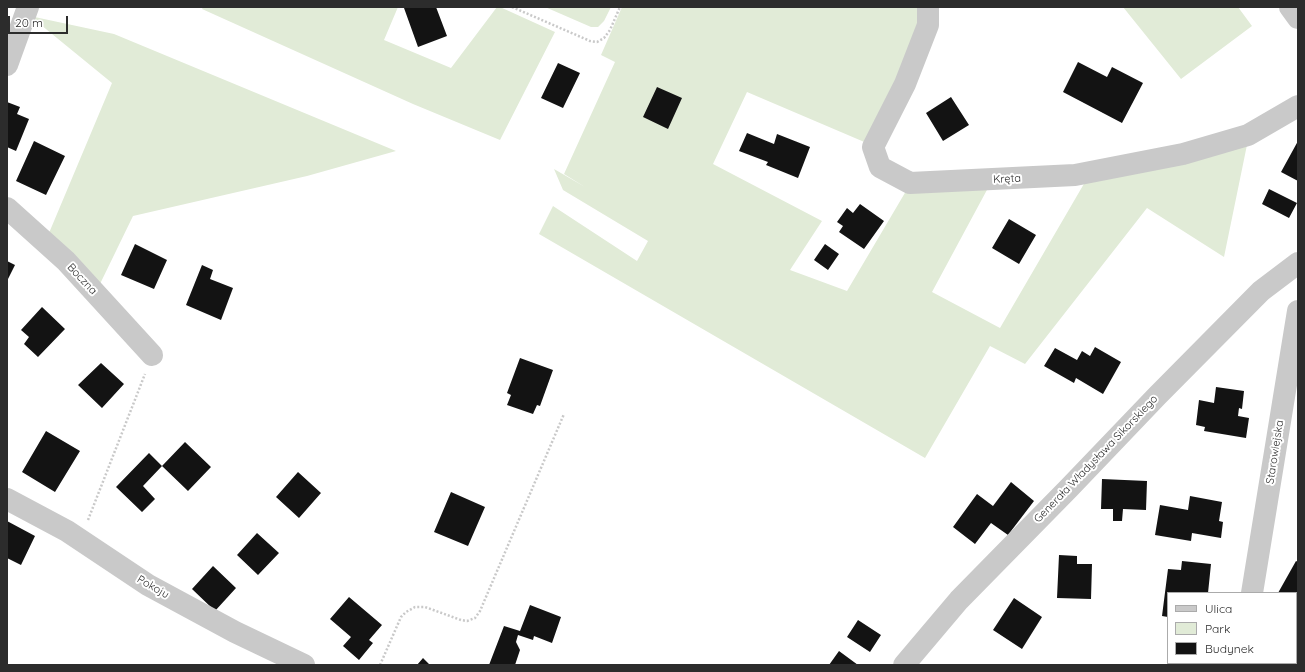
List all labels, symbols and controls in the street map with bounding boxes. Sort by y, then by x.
scale bar [10,8,70,34]
text: 20 m [15,15,43,30]
street label: Kręta [993,172,1021,186]
street label: Boczna [64,261,100,297]
street label: Generała Władysława Sikorskiego [1031,392,1161,526]
street label: Starowiejska [1263,419,1287,485]
street label: Pokoju [135,573,171,601]
legend [1167,592,1297,664]
text: Ulica [1205,601,1232,616]
text: Park [1205,621,1230,636]
text: Budynek [1205,641,1254,656]

